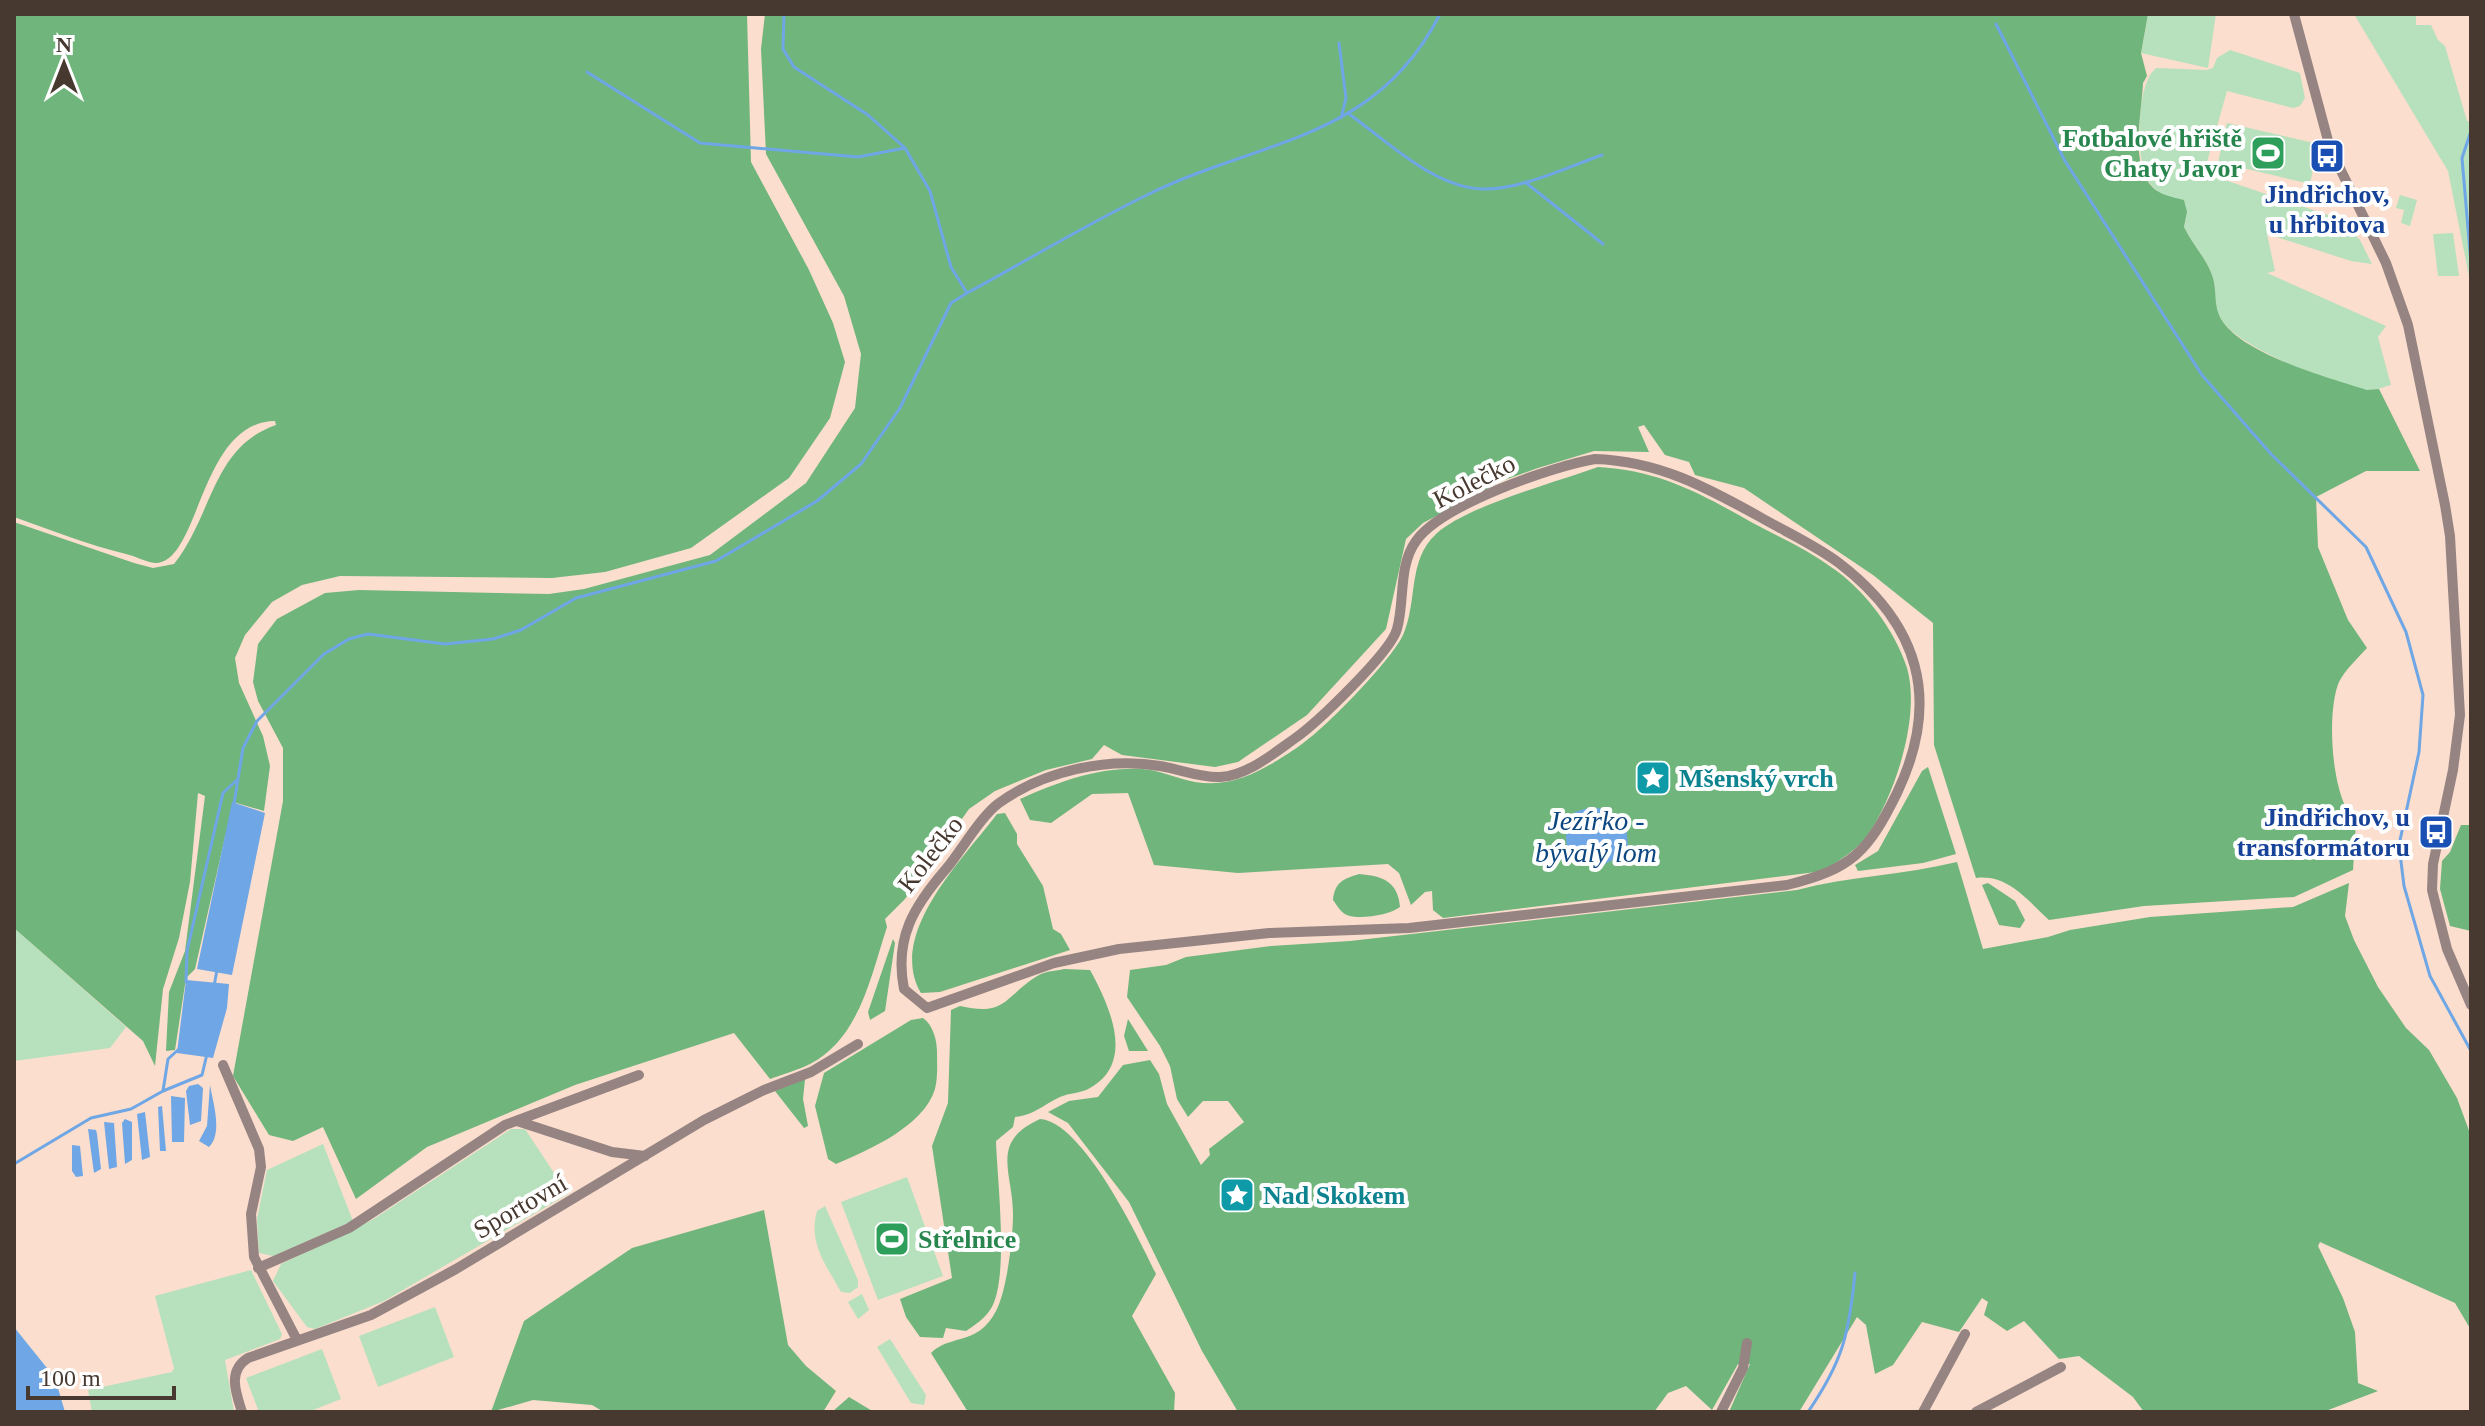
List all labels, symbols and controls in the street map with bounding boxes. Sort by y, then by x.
north arrow [24,24,104,104]
text: N [56,32,72,57]
place label: Fotbalové hřiště Chaty Javor [2062,124,2242,183]
sports icon: Fotbalové hřiště Chaty Javor [2249,134,2287,172]
bus stop icon: Jindřichov, u hřbitova [2308,137,2346,175]
place label: Jindřichov, u hřbitova [2265,180,2389,239]
street label: Kolečko [1428,449,1520,514]
place icon: Mšenský vrch [1634,759,1672,797]
place label: Mšenský vrch [1679,764,1834,793]
place label: Jindřichov, u transformátoru [2237,803,2410,862]
water label: Jezírko - bývalý lom [1535,805,1657,868]
street label: Kolečko [892,811,969,898]
bus stop icon: Jindřichov, u transformátoru [2417,813,2455,851]
street label: Sportovní [469,1168,572,1245]
place icon: Nad Skokem [1218,1176,1256,1214]
place label: Nad Skokem [1263,1181,1406,1210]
sports icon: Střelnice [873,1220,911,1258]
place label: Střelnice [918,1225,1016,1254]
scale bar [28,1350,174,1400]
text: 100 m [40,1365,101,1391]

